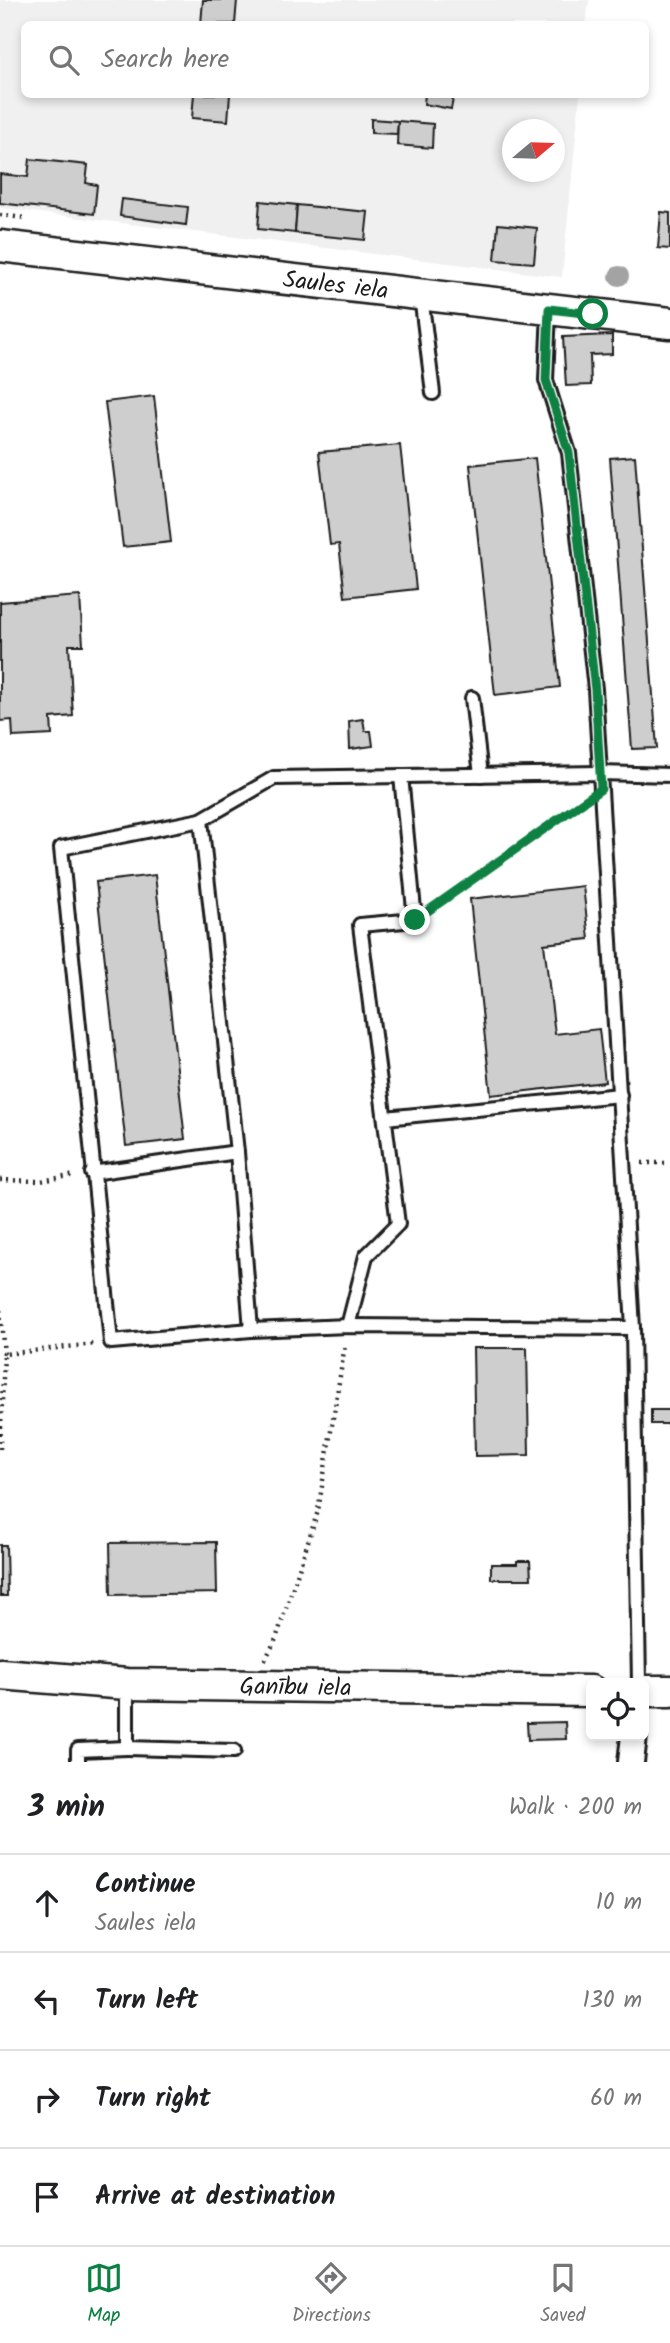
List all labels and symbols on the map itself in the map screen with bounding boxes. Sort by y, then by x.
north arrow [502,119,565,182]
street label: Saules iela [281,261,390,311]
route start [577,298,608,329]
route end [399,904,430,935]
street label: Ganību iela [239,1668,352,1708]

